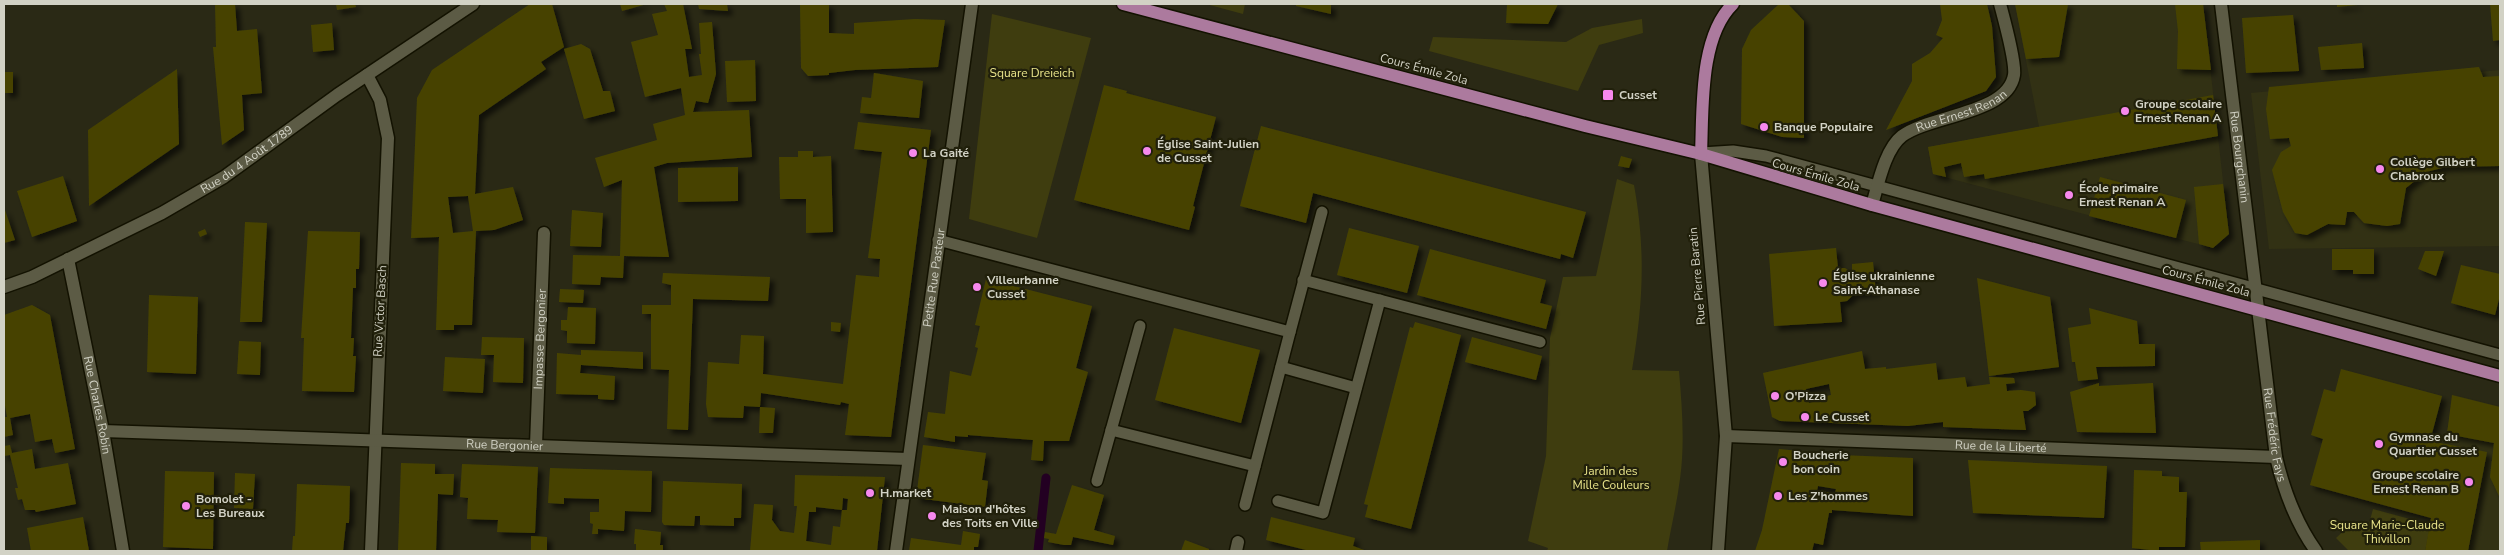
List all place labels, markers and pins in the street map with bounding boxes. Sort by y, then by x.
place label: Cusset [1619,87,1657,103]
marker: Cusset [1601,88,1615,102]
place label: Groupe scolaire Ernest Renan A [2135,96,2223,126]
marker: Groupe scolaire Ernest Renan A [2119,105,2131,117]
place label: Banque Populaire [1774,119,1873,135]
marker: Banque Populaire [1758,121,1770,133]
place label: Église Saint-Julien de Cusset [1157,136,1259,166]
place label: La Gaité [923,145,970,161]
marker: Église Saint-Julien de Cusset [1141,145,1153,157]
marker: La Gaité [907,147,919,159]
place label: Collège Gilbert Chabroux [2390,154,2475,184]
marker: Collège Gilbert Chabroux [2374,163,2386,175]
place label: École primaire Ernest Renan A [2079,180,2165,210]
marker: École primaire Ernest Renan A [2063,189,2075,201]
place label: Église ukrainienne Saint-Athanase [1833,268,1935,298]
place label: Villeurbanne Cusset [986,272,1059,302]
marker: Église ukrainienne Saint-Athanase [1817,277,1829,289]
marker: Villeurbanne Cusset [971,281,983,293]
place label: O'Pizza [1785,388,1826,404]
marker: O'Pizza [1769,390,1781,402]
place label: Le Cusset [1815,409,1870,425]
marker: Le Cusset [1799,411,1811,423]
place label: Gymnase du Quartier Cusset [2389,429,2477,459]
marker: Gymnase du Quartier Cusset [2373,438,2385,450]
place label: Boucherie bon coin [1793,447,1849,477]
marker: Boucherie bon coin [1777,456,1789,468]
place label: Groupe scolaire Ernest Renan B [2372,467,2459,497]
marker: Groupe scolaire Ernest Renan B [2463,476,2475,488]
place label: H.market [880,485,932,501]
marker: H.market [864,487,876,499]
place label: Les Z'hommes [1788,488,1868,504]
marker: Les Z'hommes [1772,490,1784,502]
place label: Bomolet - Les Bureaux [196,491,265,521]
marker: Bomolet - Les Bureaux [180,500,192,512]
place label: Maison d'hôtes des Toits en Ville [942,501,1038,531]
marker: Maison d'hôtes des Toits en Ville [926,510,938,522]

